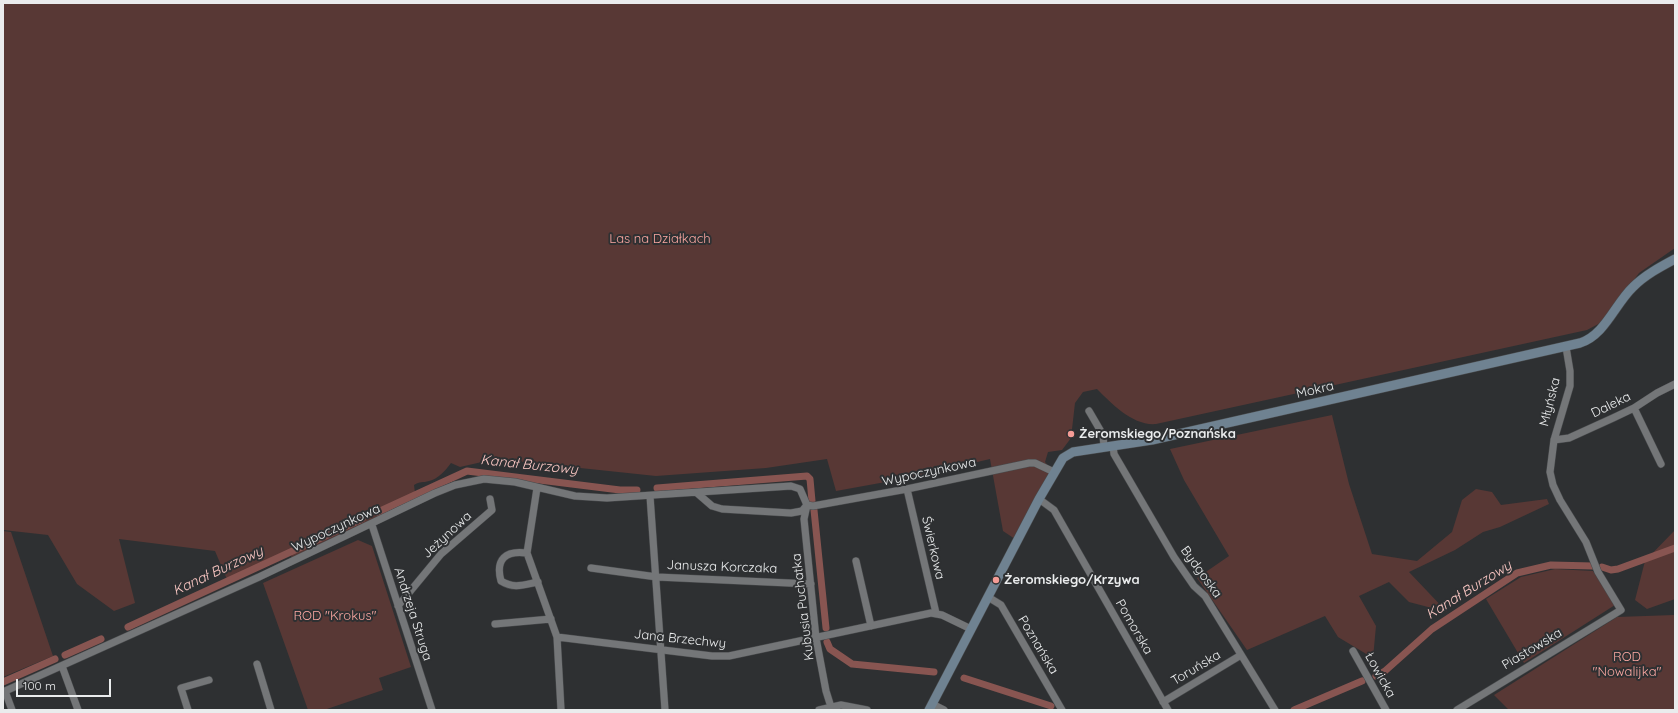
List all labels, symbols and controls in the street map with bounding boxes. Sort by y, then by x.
park label: Las na Działkach [609,231,711,247]
street label: Młyńska [1536,376,1564,428]
street label: Mokra [1295,378,1335,402]
street label: Daleka [1589,389,1633,421]
place label: Żeromskiego/Poznańska [1079,426,1236,442]
marker: Żeromskiego/Poznańska [1066,429,1076,439]
water label: Kanał Burzowy [480,452,578,478]
street label: Wypoczynkowa [881,454,977,490]
street label: Wypoczynkowa [289,501,383,555]
street label: Jeżynowa [419,508,475,562]
street label: Świerkowa [918,515,948,581]
water label: Kanał Burzowy [170,543,266,599]
street label: Bydgoska [1177,543,1225,601]
street label: Kubusia Puchatka [789,553,817,661]
street label: Janusza Korczaka [666,557,778,577]
water label: Kanał Burzowy [1423,557,1515,623]
street label: Andrzeja Struga [391,565,435,663]
place label: Żeromskiego/Krzywa [1004,572,1140,588]
marker: Żeromskiego/Krzywa [991,575,1001,585]
street label: Pomorska [1112,597,1156,657]
park label: ROD "Krokus" [293,608,377,624]
street label: Poznańska [1014,613,1062,677]
street label: Piastowska [1499,625,1565,673]
street label: Jana Brzechwy [633,626,727,652]
street label: Toruńska [1168,647,1224,689]
park label: ROD "Nowalijka" [1592,649,1662,680]
street label: Łowicka [1361,650,1399,700]
scale bar [18,671,113,697]
text: 100 m [23,678,56,693]

